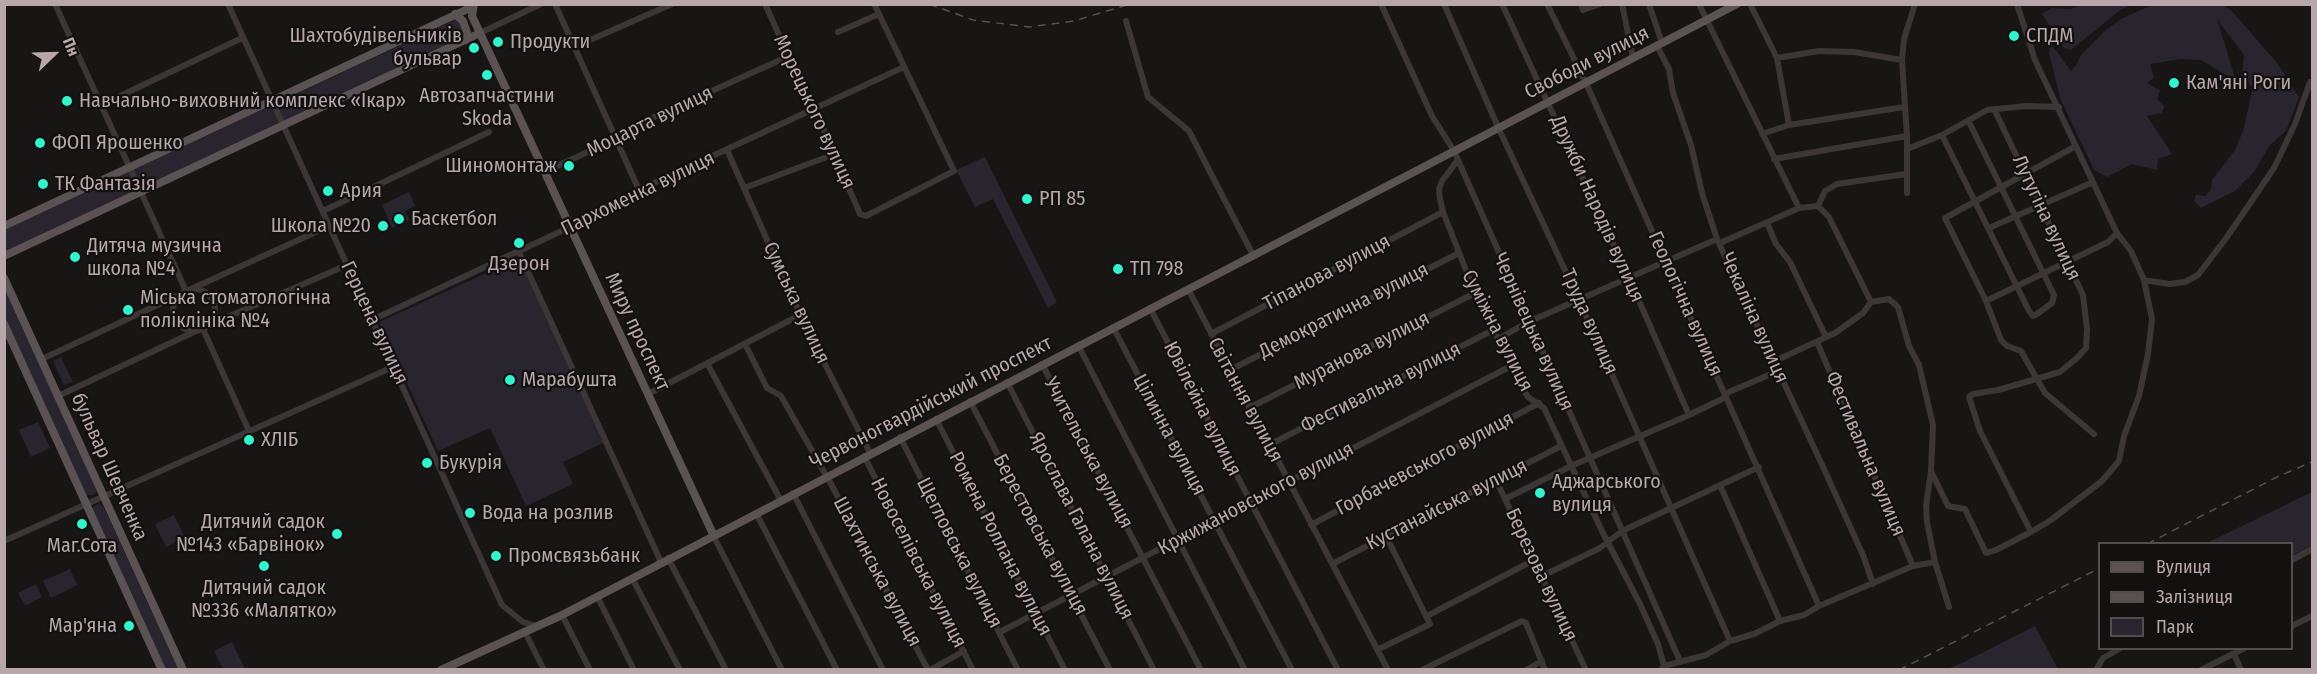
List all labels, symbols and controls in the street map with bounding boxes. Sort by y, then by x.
street label: Свободи вулиця [1521,21,1653,105]
north arrow [24,24,84,84]
place label: Шахтобудівельників бульвар [290,24,462,71]
place label: СПДМ [2026,24,2074,48]
marker: СПДМ [2007,29,2021,43]
place label: Продукти [510,30,590,54]
street label: Морецького вулиця [768,31,860,193]
text: Пн [59,35,83,59]
marker: Продукти [491,35,505,49]
marker: Шахтобудівельників бульвар [467,41,481,55]
marker: Автозапчастини Skoda [480,68,494,82]
place label: Кам'яні Роги [2186,71,2291,95]
marker: Кам'яні Роги [2167,76,2181,90]
street label: Моцарта вулиця [583,81,717,163]
place label: Автозапчастини Skoda [419,84,555,131]
place label: Навчально-виховний комплекс «Ікар» [79,89,406,113]
marker: Навчально-виховний комплекс «Ікар» [60,94,74,108]
street label: Дружби Народів вулиця [1545,112,1649,306]
place label: ФОП Ярошенко [52,131,183,155]
marker: ФОП Ярошенко [33,136,47,150]
street label: Пархоменка вулиця [557,146,719,242]
street label: Лутугіна вулиця [2006,151,2086,285]
place label: Шиномонтаж [445,154,557,178]
marker: Шиномонтаж [562,159,576,173]
place label: ТК Фантазія [55,172,156,196]
marker: ТК Фантазія [36,177,50,191]
place label: Ария [340,179,382,203]
marker: Ария [321,184,335,198]
place label: РП 85 [1039,187,1085,211]
marker: РП 85 [1020,192,1034,206]
place label: Баскетбол [411,207,497,231]
marker: Баскетбол [392,212,406,226]
place label: Школа №20 [271,214,371,238]
marker: Школа №20 [376,219,390,233]
street label: Геологічна вулиця [1642,228,1728,380]
street label: Тіпанова вулиця [1259,229,1395,317]
place label: Дитяча музична школа №4 [87,234,222,281]
marker: Дзерон [512,236,526,250]
street label: Сумська вулиця [757,238,835,368]
street label: Чернівецька вулиця [1487,249,1579,415]
street label: Чекаліна вулиця [1715,249,1793,387]
marker: Дитяча музична школа №4 [68,250,82,264]
place label: Дзерон [488,252,550,276]
place label: ТП 798 [1130,257,1184,281]
street label: Герцена вулиця [335,258,413,388]
street label: Демократична вулиця [1255,258,1433,364]
marker: ТП 798 [1111,262,1125,276]
street label: Труда вулиця [1555,265,1623,379]
street label: Суміжна вулиця [1456,266,1538,396]
street label: Миру проспект [599,269,675,395]
place label: Міська стоматологічна поліклініка №4 [140,286,331,333]
marker: Міська стоматологічна поліклініка №4 [121,303,135,317]
street label: Муранова вулиця [1290,306,1434,396]
street label: Червоногвардійський проспект [806,331,1056,475]
street label: Світання вулиця [1202,333,1288,467]
street label: Фестивальна вулиця [1297,337,1465,439]
street label: Ювілейна вулиця [1158,338,1246,480]
place label: Марабушта [522,368,617,392]
street label: Фестивальна вулиця [1819,368,1911,540]
street label: Цілинна вулиця [1127,370,1211,500]
marker: Марабушта [503,373,517,387]
street label: Учительська вулиця [1038,373,1138,533]
street label: бульвар Шевченка [66,390,152,544]
street label: Горбачевського вулиця [1332,407,1518,521]
place label: ХЛІБ [261,428,298,452]
street label: Ярослава Галана вулиця [1023,428,1139,624]
marker: ХЛІБ [242,433,256,447]
street label: Кржижановського вулиця [1154,437,1358,561]
street label: Ромена Роллана вулиця [943,448,1057,640]
street label: Берестовська вулиця [987,450,1093,620]
place label: Букурія [439,451,502,475]
street label: Кустанайська вулиця [1362,454,1532,556]
marker: Букурія [420,456,434,470]
place label: Аджарського вулиця [1552,470,1661,517]
street label: Новоселівська вулиця [865,474,971,652]
street label: Щегловська вулиця [911,474,1007,632]
marker: Аджарського вулиця [1533,486,1547,500]
street label: Шахтинська вулиця [827,493,927,651]
place label: Вода на розлив [482,501,613,525]
street label: Березова вулиця [1500,505,1582,645]
marker: Вода на розлив [463,506,477,520]
place label: Дитячий садок №143 «Барвінок» [176,510,325,557]
marker: Маг.Сота [75,517,89,531]
marker: Дитячий садок №143 «Барвінок» [330,527,344,541]
place label: Маг.Сота [47,534,117,558]
legend [2098,542,2293,650]
place label: Промсвязьбанк [508,544,640,568]
marker: Промсвязьбанк [489,549,503,563]
text: Вулиця [2156,556,2211,578]
marker: Дитячий садок №336 «Малятко» [257,559,271,573]
place label: Дитячий садок №336 «Малятко» [191,576,337,623]
text: Залізниця [2156,586,2233,608]
place label: Мар'яна [49,614,117,638]
text: Парк [2156,616,2194,638]
marker: Мар'яна [122,619,136,633]

